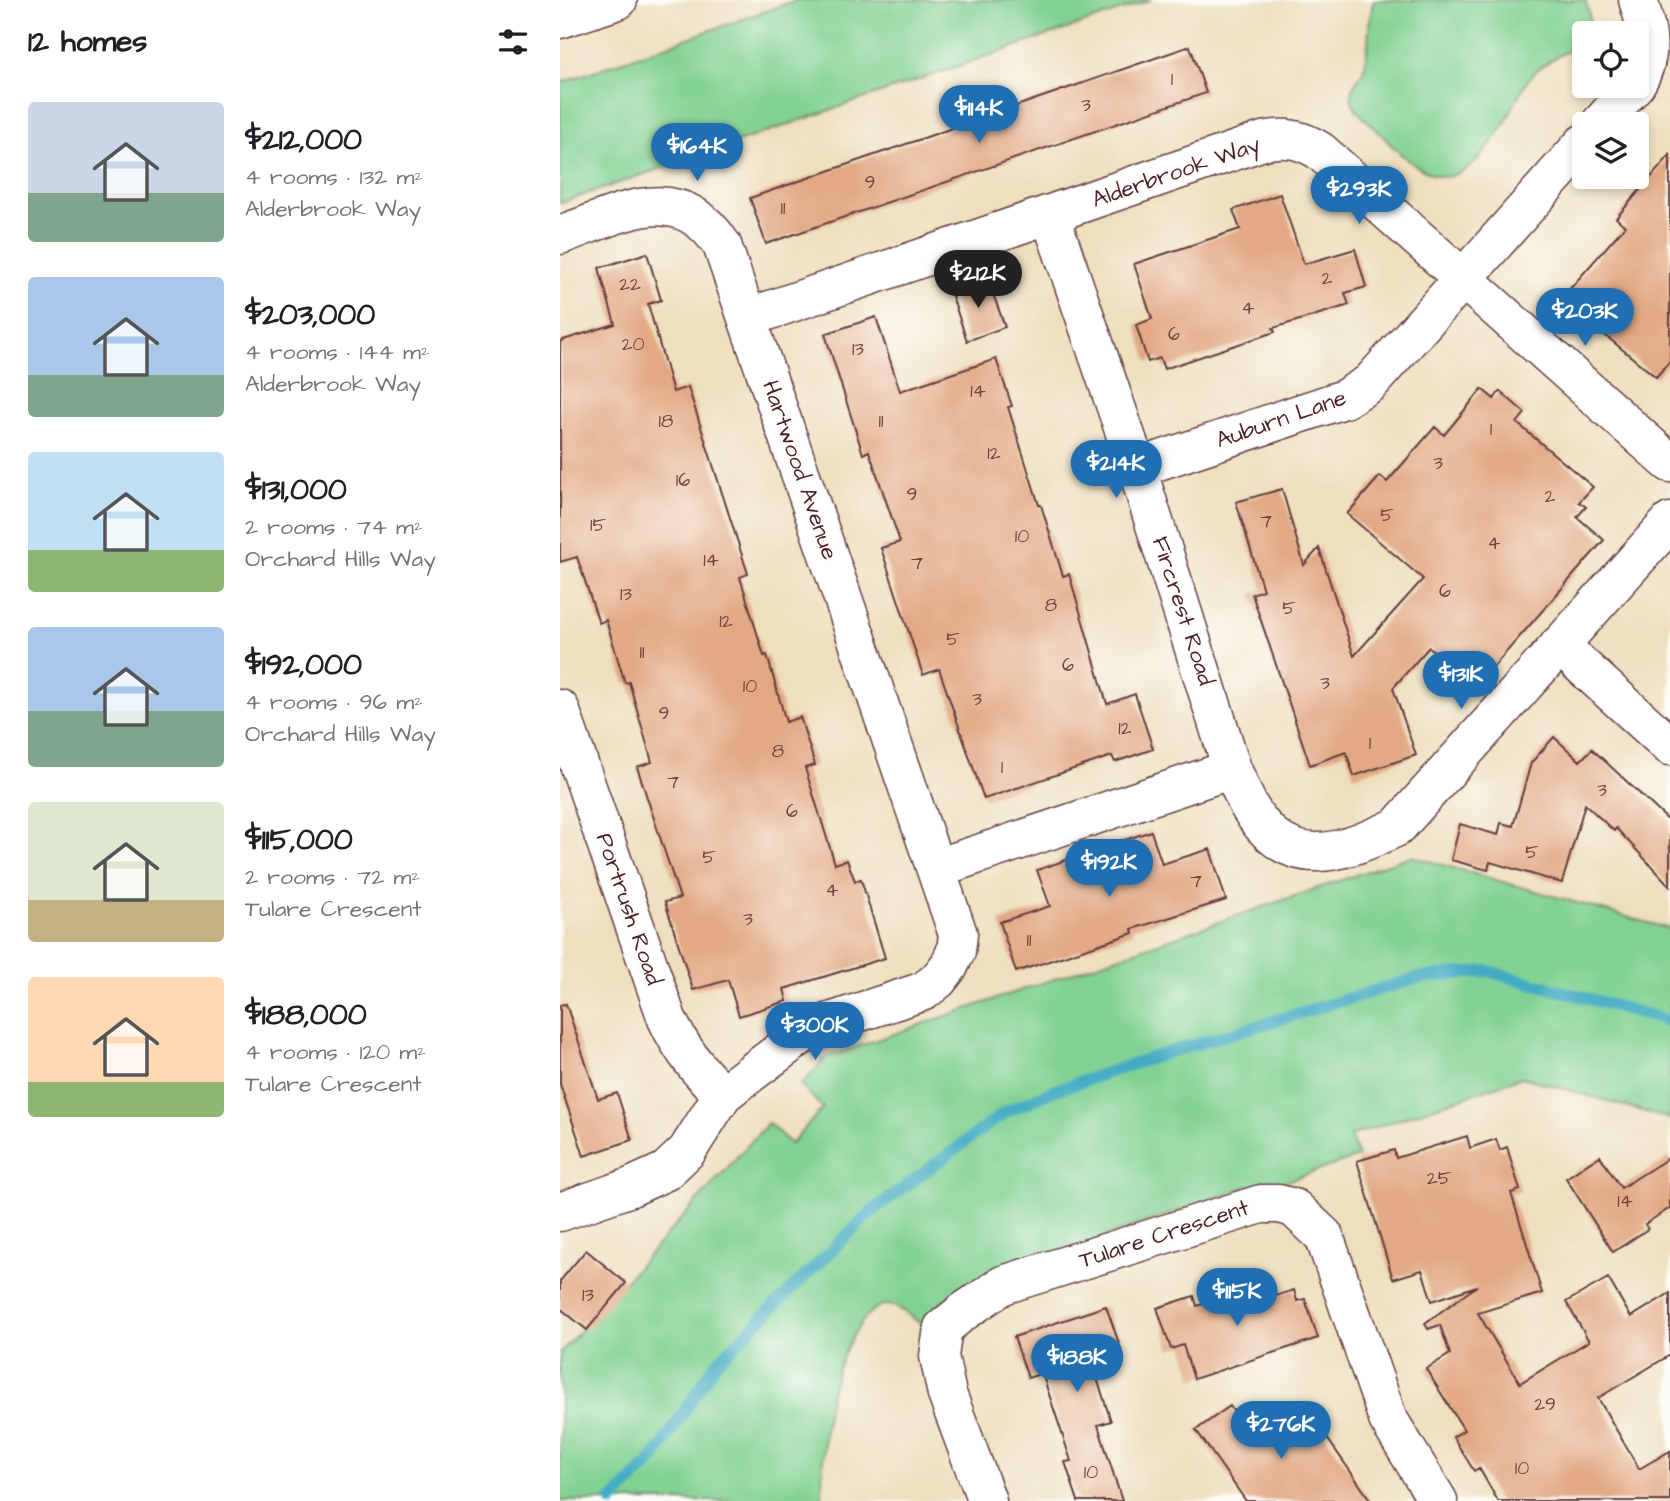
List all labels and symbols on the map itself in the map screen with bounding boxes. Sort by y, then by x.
house number: 1 [1171,66,1174,93]
pin: $114K [930,86,1028,145]
house number: 3 [1081,92,1091,119]
pin: $164K [648,124,746,183]
street label: Alderbrook Way [1088,128,1265,217]
pin: $293K [1310,166,1408,226]
house number: 9 [865,169,875,196]
house number: 11 [781,195,786,222]
pin: $212K [929,250,1027,310]
house number: 2 [1322,265,1333,292]
house number: 22 [619,271,641,298]
pin: $203K [1536,288,1634,348]
house number: 4 [1242,295,1255,322]
house number: 6 [1168,321,1180,348]
house number: 20 [622,331,644,358]
house number: 13 [852,336,864,363]
street label: Hartwood Avenue [754,376,846,564]
house number: 14 [970,378,986,405]
street label: Auburn Lane [1212,382,1350,456]
house number: 18 [659,408,673,435]
house number: 11 [879,408,884,435]
house number: 1 [1490,416,1493,443]
house number: 12 [987,440,1001,467]
pin: $214K [1067,440,1165,500]
house number: 3 [1433,450,1443,477]
house number: 16 [676,467,690,494]
house number: 9 [907,481,917,508]
house number: 2 [1545,483,1556,510]
house number: 5 [1380,502,1394,529]
house number: 7 [1260,508,1272,535]
house number: 15 [590,512,606,539]
house number: 10 [1015,523,1029,550]
house number: 4 [1488,530,1501,557]
street label: Fircrest Road [1144,533,1222,690]
house number: 14 [703,547,719,574]
house number: 7 [911,550,923,577]
house number: 6 [1439,578,1451,605]
house number: 13 [620,581,632,608]
house number: 8 [1045,592,1057,619]
house number: 5 [1282,595,1296,622]
house number: 12 [719,608,733,635]
house number: 5 [946,626,960,653]
house number: 11 [640,639,645,666]
house number: 6 [1062,652,1074,679]
pin: $131K [1412,652,1510,711]
house number: 3 [1320,670,1330,697]
house number: 10 [743,673,757,700]
house number: 3 [972,686,982,713]
house number: 9 [659,700,669,727]
house number: 12 [1118,715,1132,742]
house number: 1 [1369,730,1372,757]
house number: 8 [772,738,784,765]
house number: 1 [1001,754,1004,781]
house number: 7 [667,769,679,796]
house number: 3 [1597,777,1607,804]
house number: 6 [786,798,798,825]
street label: Portrush Road [588,829,670,990]
pin: $192K [1060,839,1158,899]
house number: 5 [1525,839,1539,866]
house number: 5 [702,844,716,871]
house number: 7 [1190,868,1202,895]
house number: 4 [826,877,839,904]
house number: 3 [743,906,753,933]
house number: 11 [1027,927,1032,954]
pin: $300K [766,1002,864,1062]
house number: 25 [1427,1165,1452,1192]
house number: 14 [1617,1188,1633,1215]
street label: Tulare Crescent [1075,1191,1254,1276]
pin: $115K [1188,1268,1286,1328]
house number: 13 [582,1282,594,1309]
pin: $188K [1028,1334,1126,1394]
house number: 29 [1534,1391,1556,1418]
pin: $276K [1232,1402,1330,1461]
house number: 10 [1515,1455,1529,1482]
house number: 10 [1084,1459,1098,1486]

